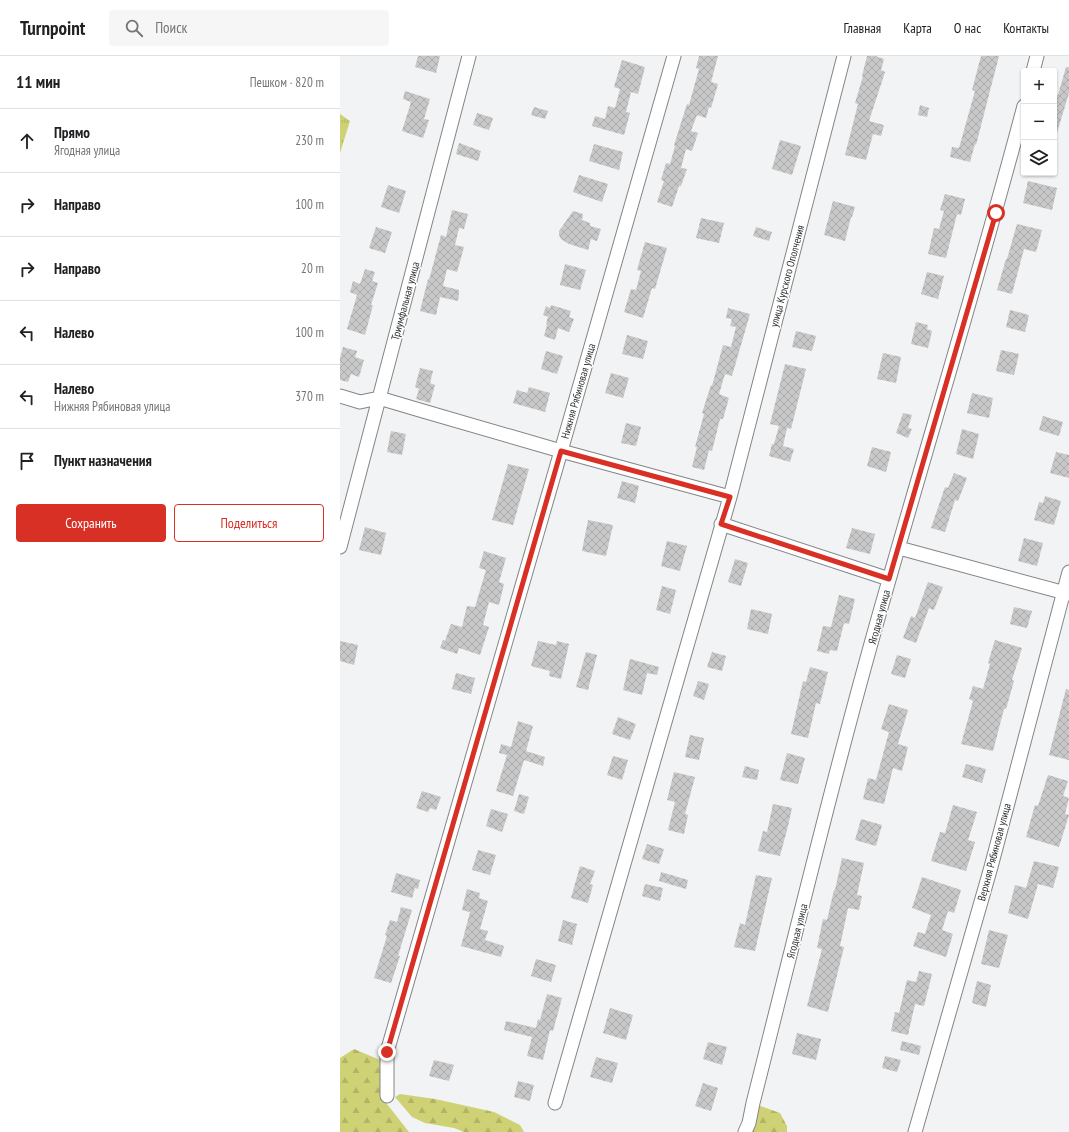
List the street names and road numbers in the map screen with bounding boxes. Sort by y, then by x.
street label: улица Курского Ополчения [767,223,807,329]
street label: Триумфальная улица [388,260,422,342]
street label: Нижняя Рябиновая улица [558,342,598,440]
street label: Ягодная улица [865,588,893,646]
street label: Верхняя Рябиновая улица [974,802,1014,902]
street label: Ягодная улица [783,902,811,960]

